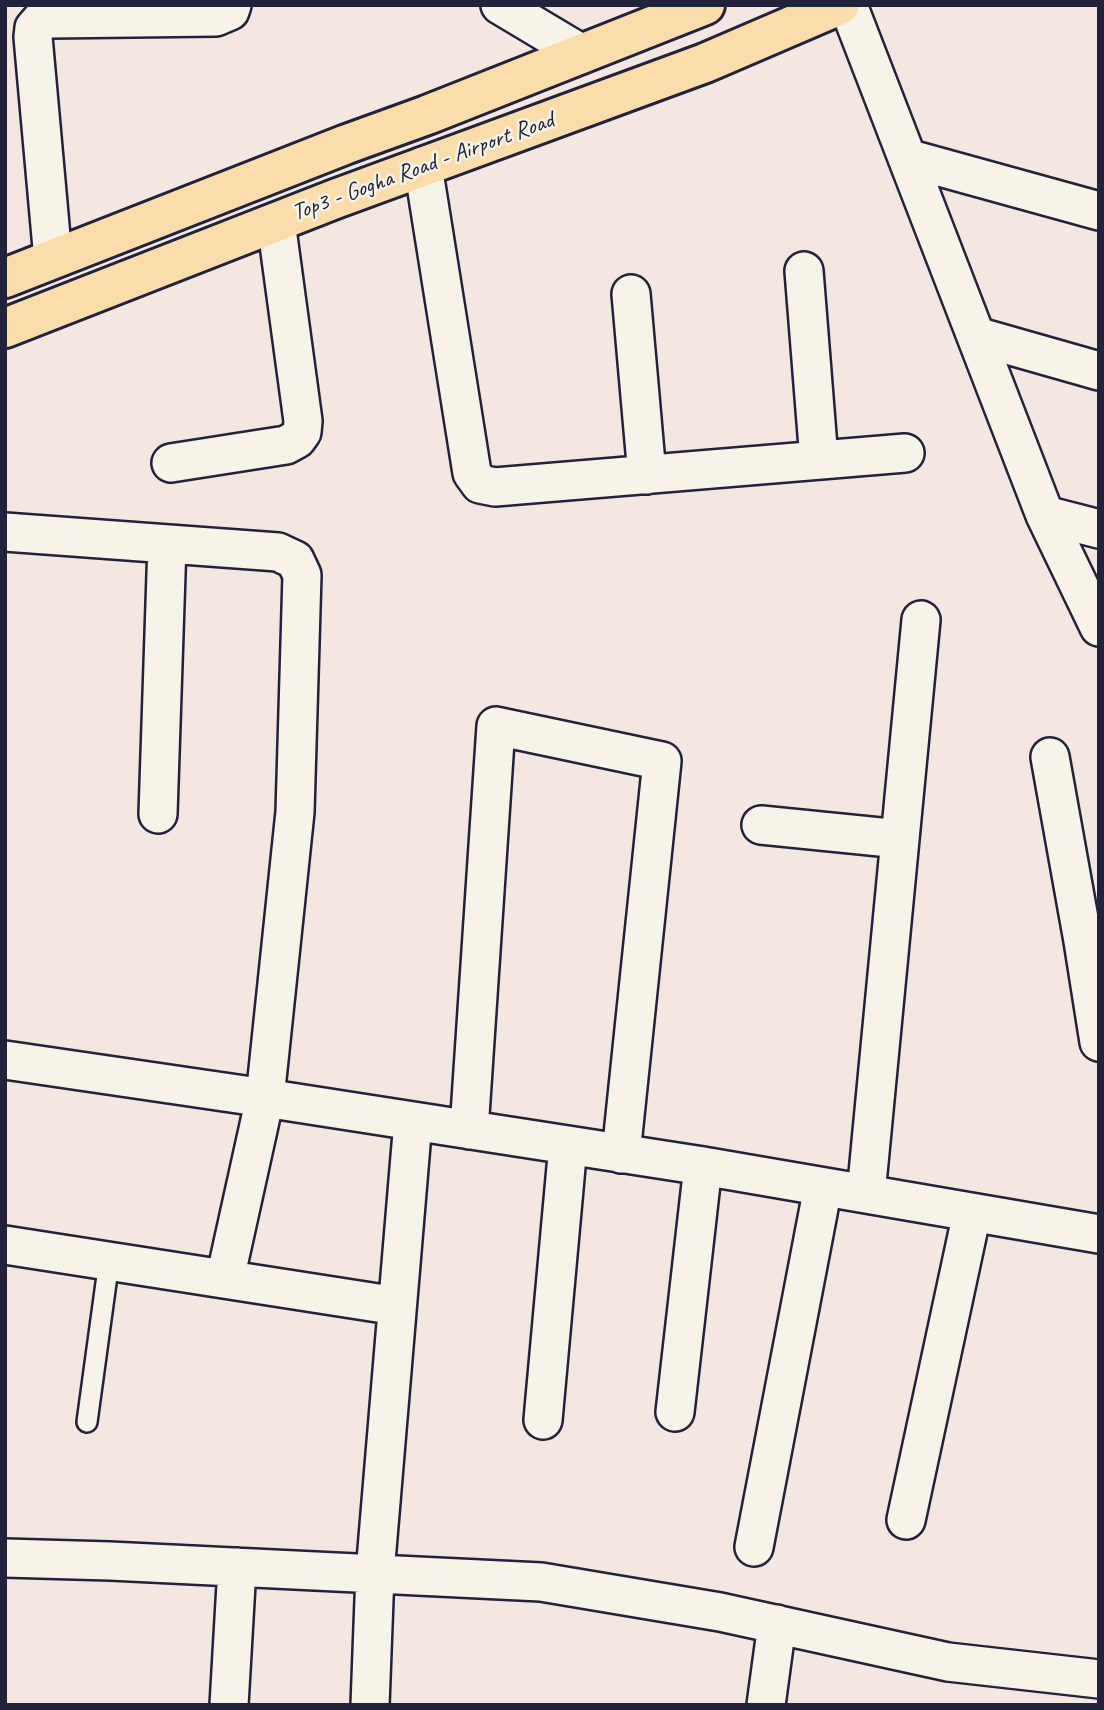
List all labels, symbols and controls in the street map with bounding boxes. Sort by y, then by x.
street label: Top3 - Gogha Road - Airport Road [288,106,558,228]

